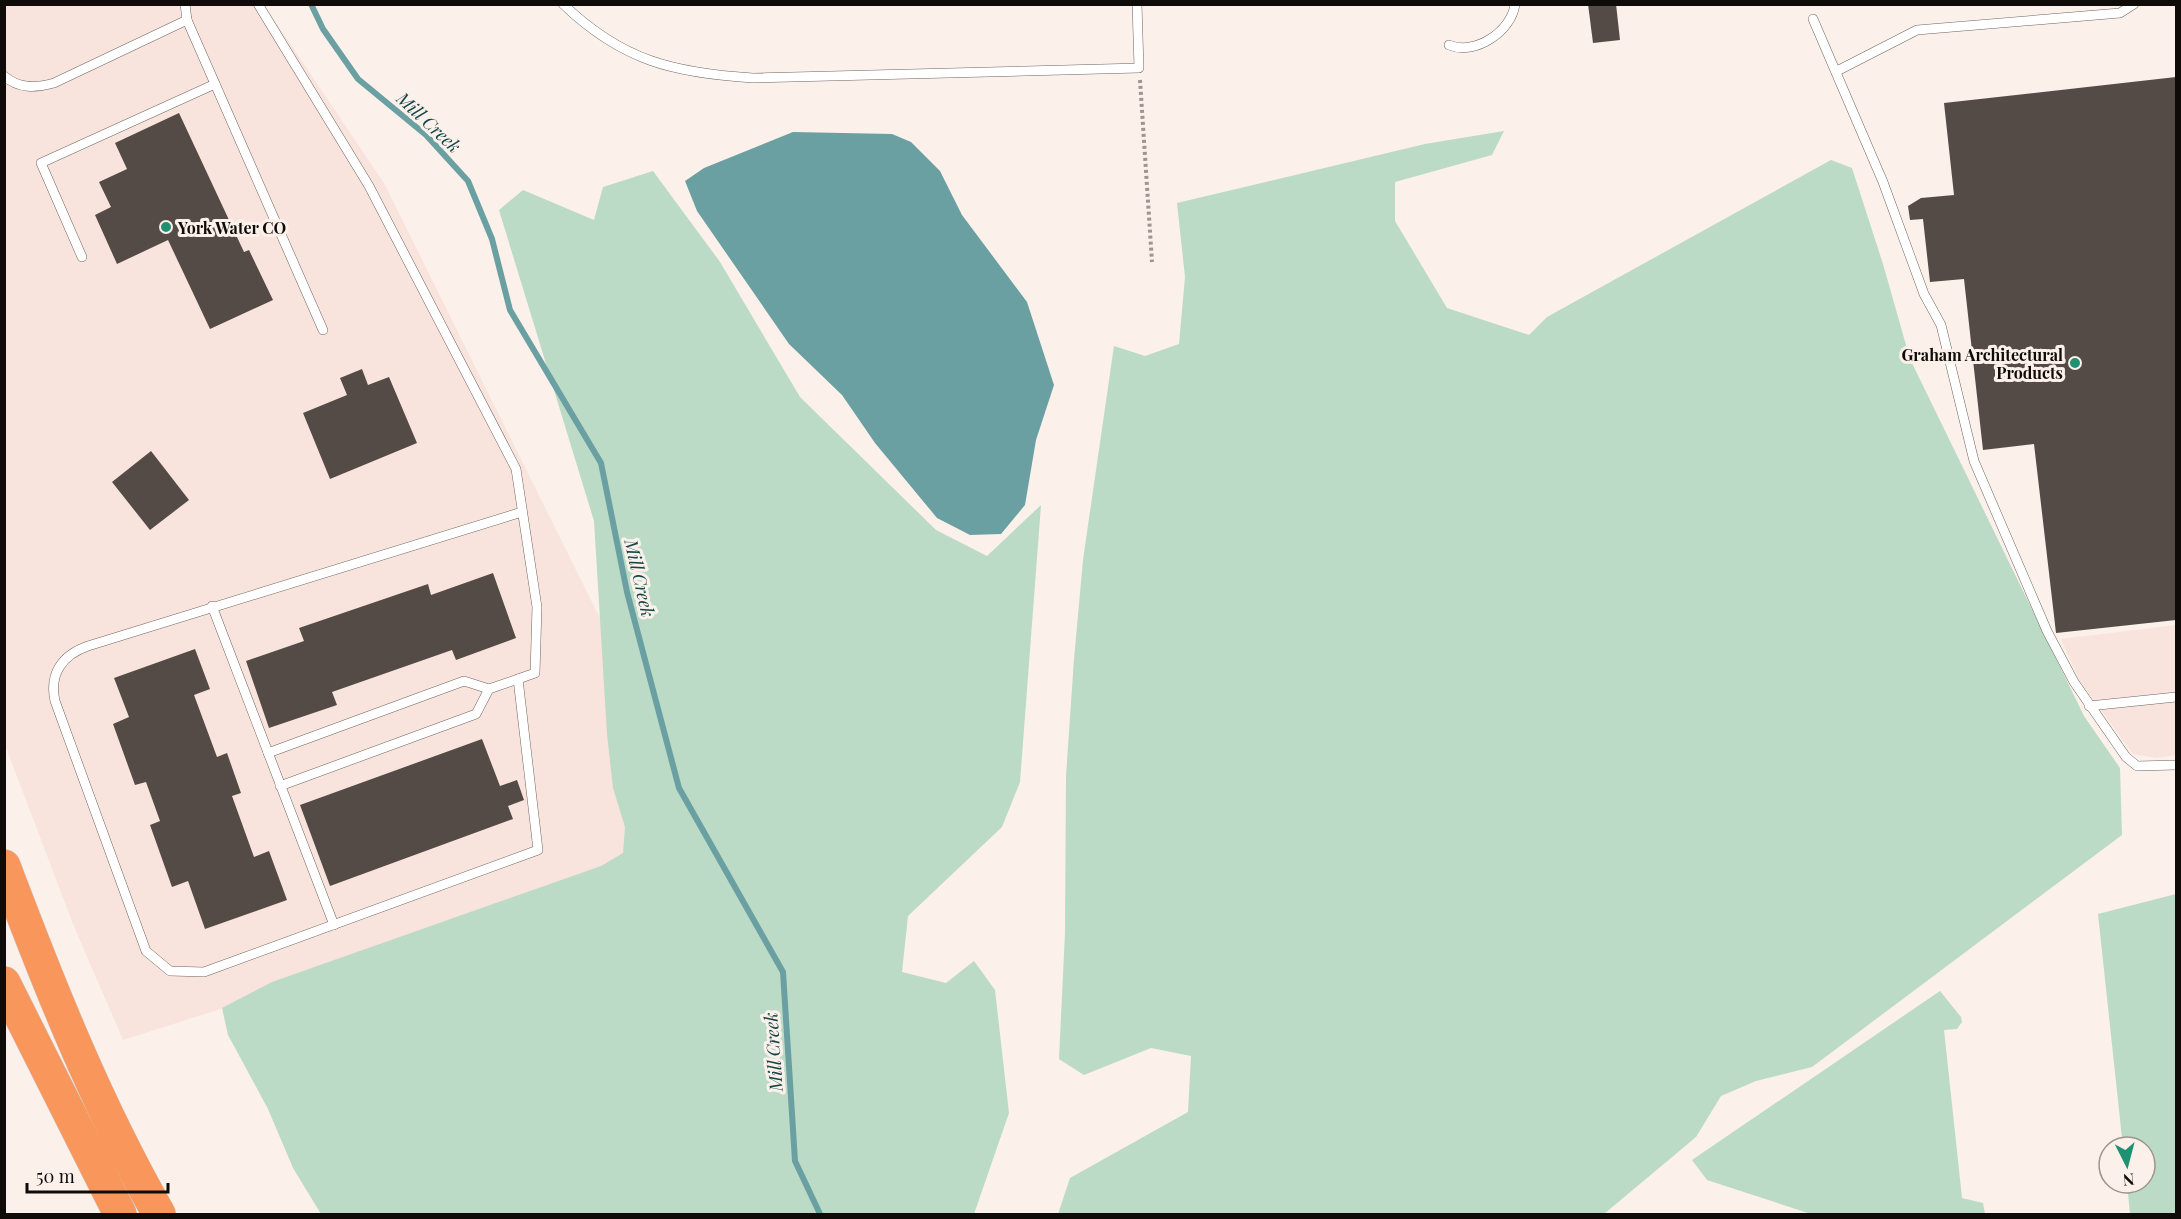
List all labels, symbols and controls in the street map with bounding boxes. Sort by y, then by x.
water label: Mill Creek [391,86,466,158]
place label: York Water CO [177,217,286,238]
marker: York Water CO [159,220,173,234]
place label: Graham Architectural Products [1902,344,2063,383]
marker: Graham Architectural Products [2068,356,2082,370]
water label: Mill Creek [619,536,661,619]
water label: Mill Creek [758,1012,788,1093]
north arrow [2097,1135,2157,1195]
scale bar [27,1156,168,1194]
text: 50 m [36,1164,75,1188]
text: N [2121,1169,2135,1192]

